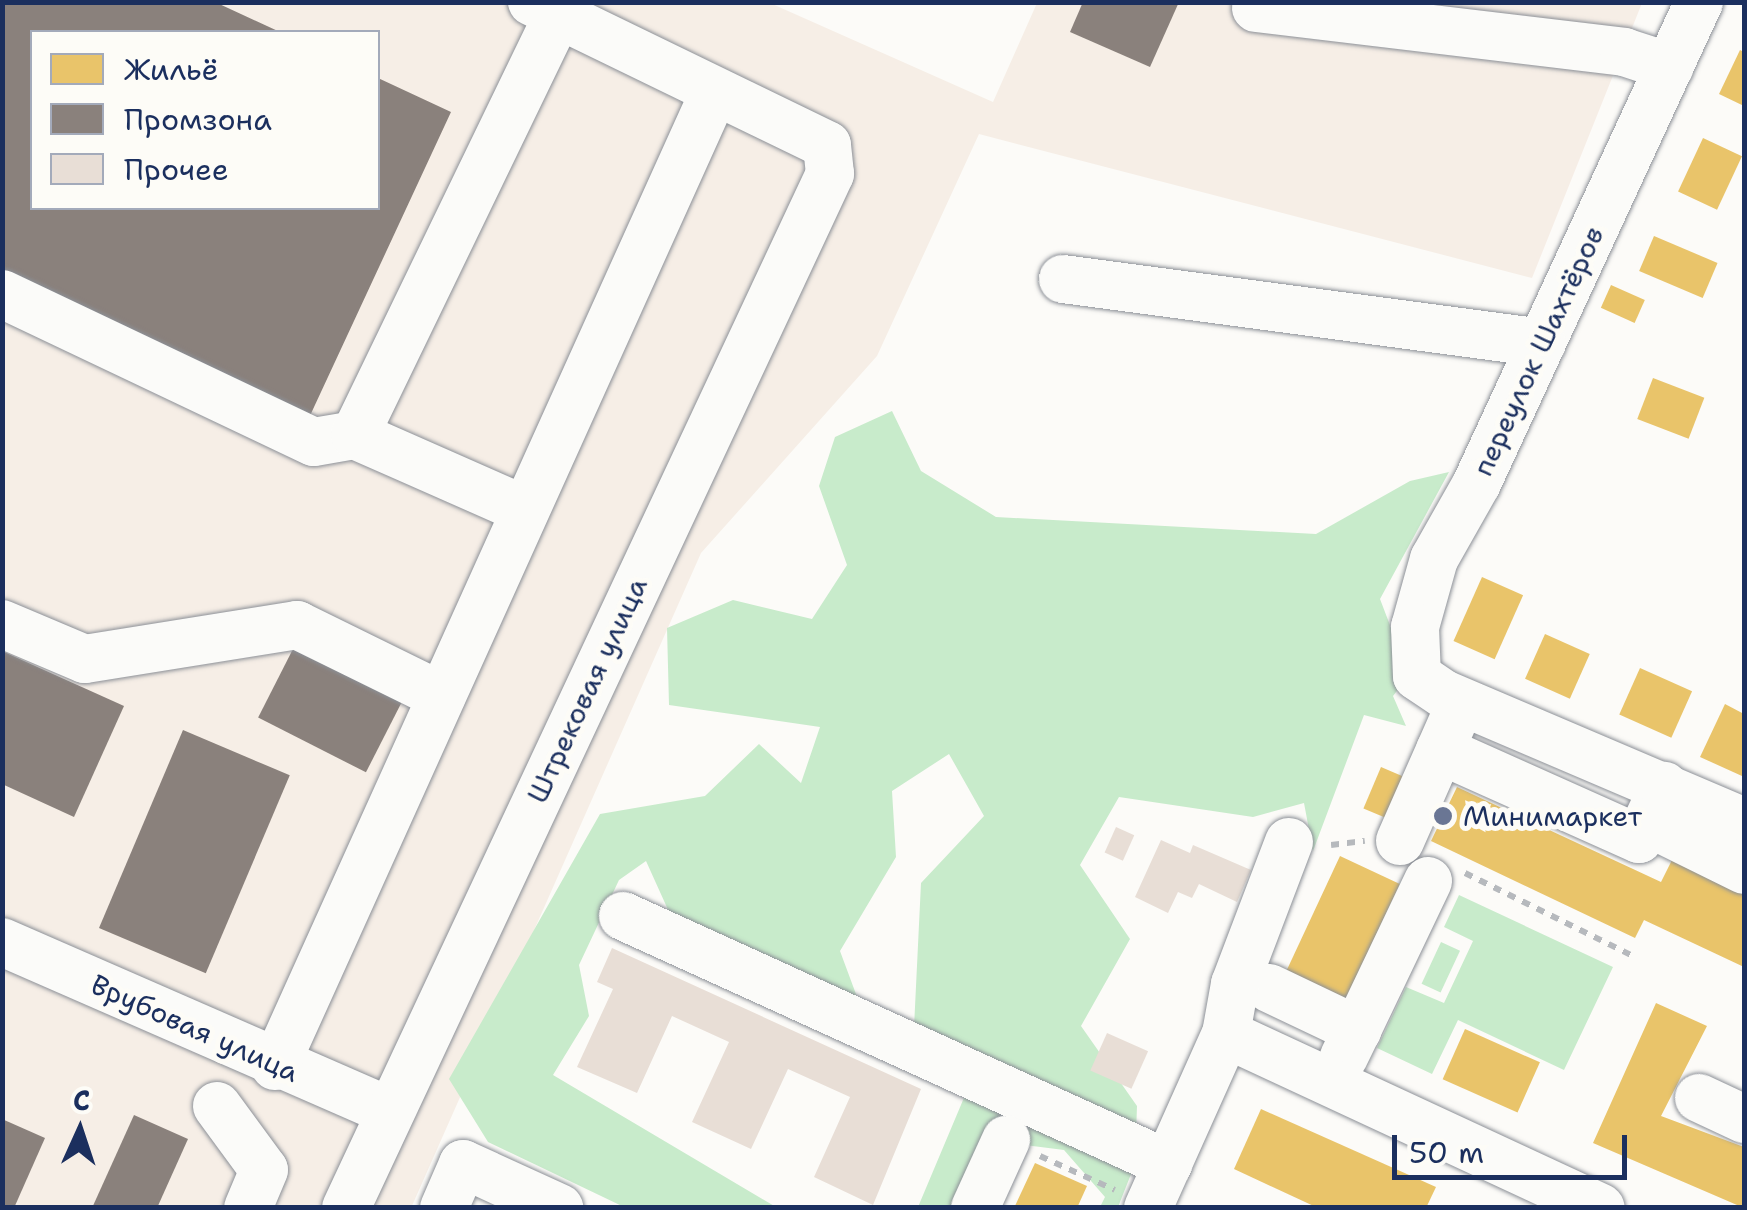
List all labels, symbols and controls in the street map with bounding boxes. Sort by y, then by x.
legend [30,30,380,210]
text: Жильё [124,49,218,90]
text: Промзона [124,99,272,140]
text: Прочее [124,149,229,190]
street label: переулок Шахтёров [1465,221,1611,481]
street label: Штрековая улица [520,572,654,808]
place label: Минимаркет [1463,799,1642,833]
marker: Минимаркет [1432,805,1454,827]
street label: Врубовая улица [86,967,304,1089]
north arrow [30,1080,130,1180]
text: С [72,1081,91,1119]
scale bar [1397,1115,1632,1177]
text: 50 m [1409,1132,1484,1173]

